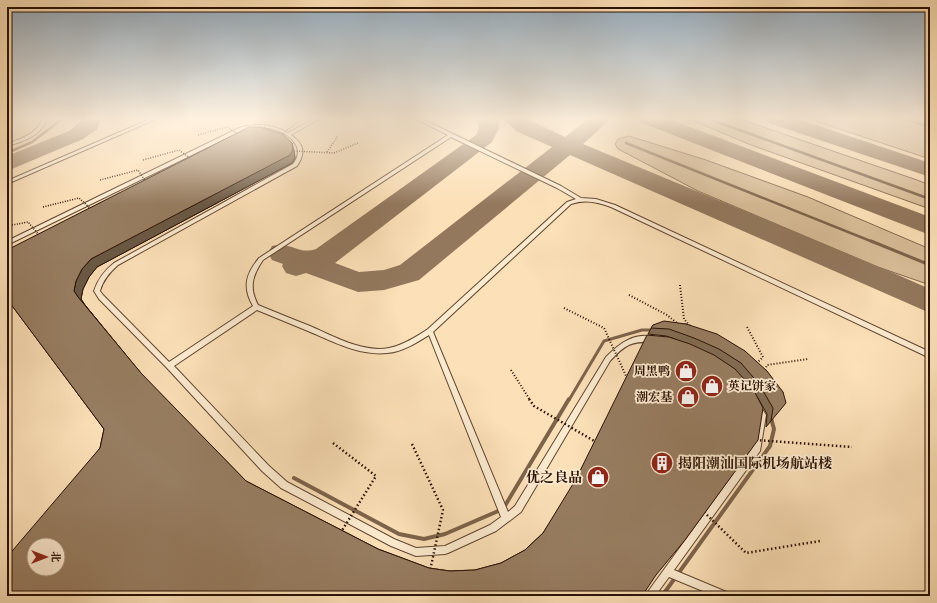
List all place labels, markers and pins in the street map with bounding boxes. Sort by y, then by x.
shop icon: 周黑鸭 [673,358,699,384]
place label: 周黑鸭 [634,364,670,378]
shop icon: 英记饼家 [699,373,725,399]
place label: 英记饼家 [728,379,776,393]
shop icon: 潮宏基 [675,384,701,410]
place label: 潮宏基 [636,390,673,404]
building icon: 揭阳潮汕国际机场航站楼 [649,450,675,476]
place label: 揭阳潮汕国际机场航站楼 [678,455,832,472]
shop icon: 优之良品 [585,464,611,490]
place label: 优之良品 [526,469,582,486]

